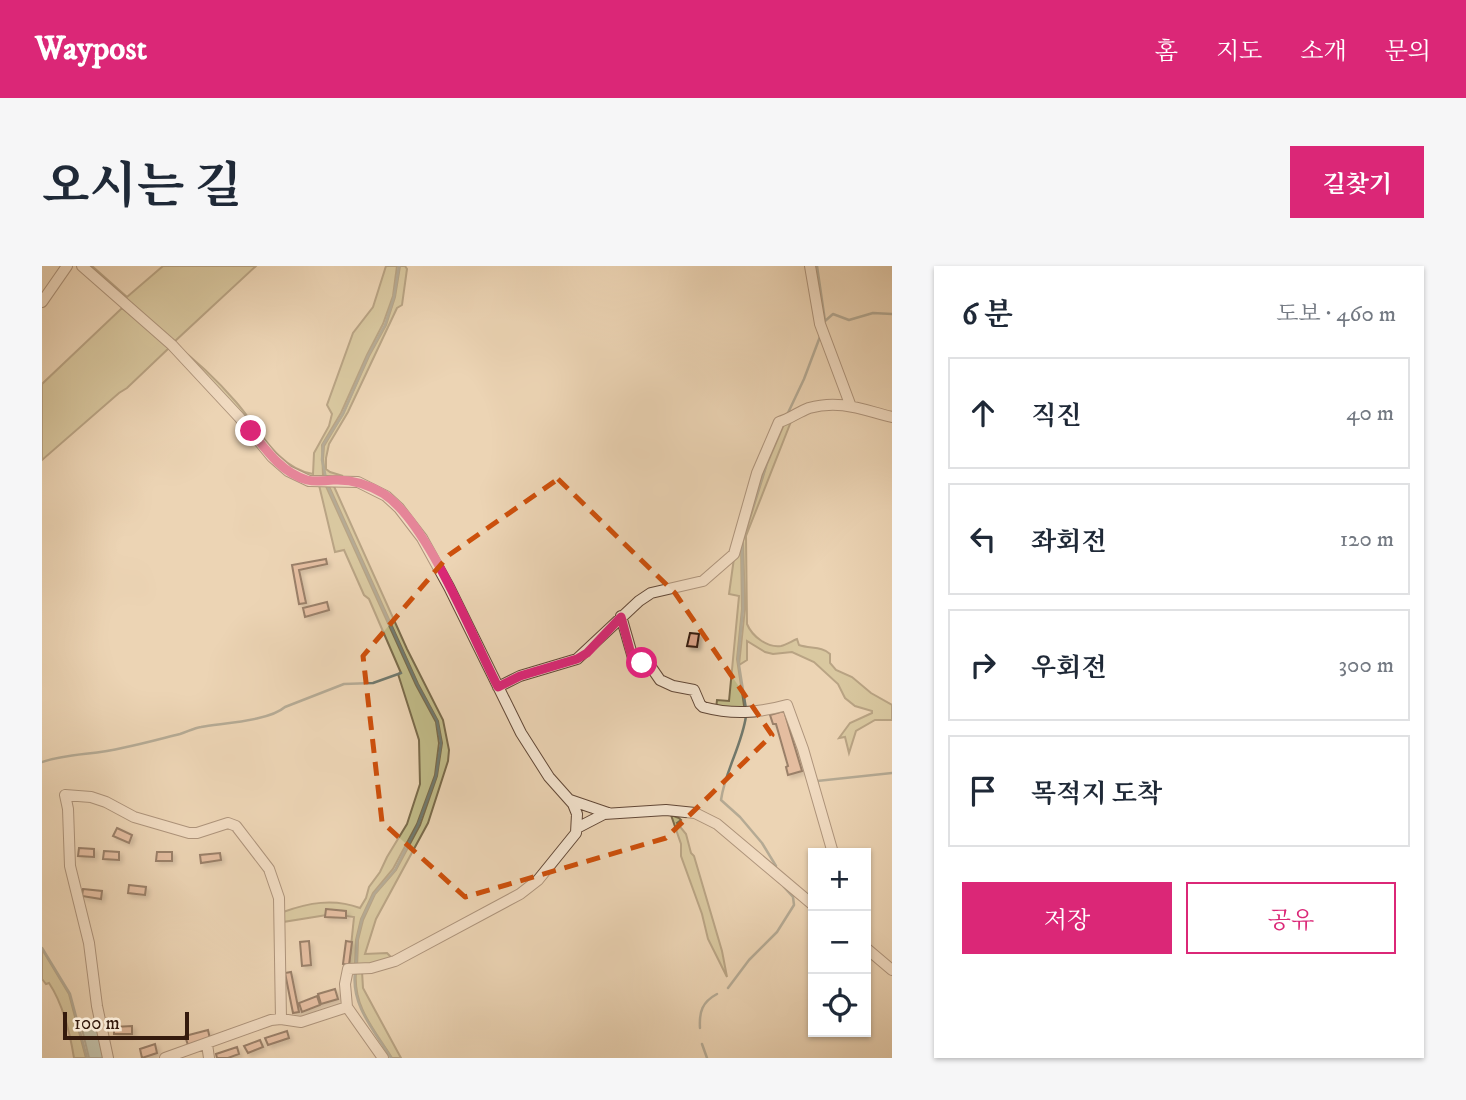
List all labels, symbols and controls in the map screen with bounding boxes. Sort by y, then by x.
text: Waypost [35,29,147,70]
text: 홈 [1155,37,1178,67]
text: 지도 [1216,37,1262,67]
text: 소개 [1300,37,1347,67]
text: 문의 [1385,37,1431,67]
button: 길찾기 [1290,146,1424,218]
text: 오시는 길 [42,157,242,219]
text: 6 분 [962,297,1013,334]
text: 도보 · 460 m [1276,300,1396,329]
icon: ahead [964,394,1002,432]
text: 40 m [1346,399,1394,428]
text: 직진 [1031,400,1081,433]
route end [235,415,266,446]
icon: left [964,520,1002,558]
text: 120 m [1340,525,1394,554]
text: 좌회전 [1031,526,1106,559]
icon: right [964,646,1002,684]
route start [626,647,657,678]
text: 300 m [1338,651,1394,680]
text: 우회전 [1031,652,1106,685]
icon: arrive [964,772,1002,810]
text: 목적지 도착 [1031,778,1162,811]
map controls [808,848,871,1037]
button: + [808,848,871,911]
button: 저장 [962,882,1172,954]
button: 공유 [1186,882,1396,954]
button: − [808,911,871,974]
button: locate [808,974,871,1037]
scale bar [63,1009,189,1041]
text: 100 m [74,1012,120,1035]

